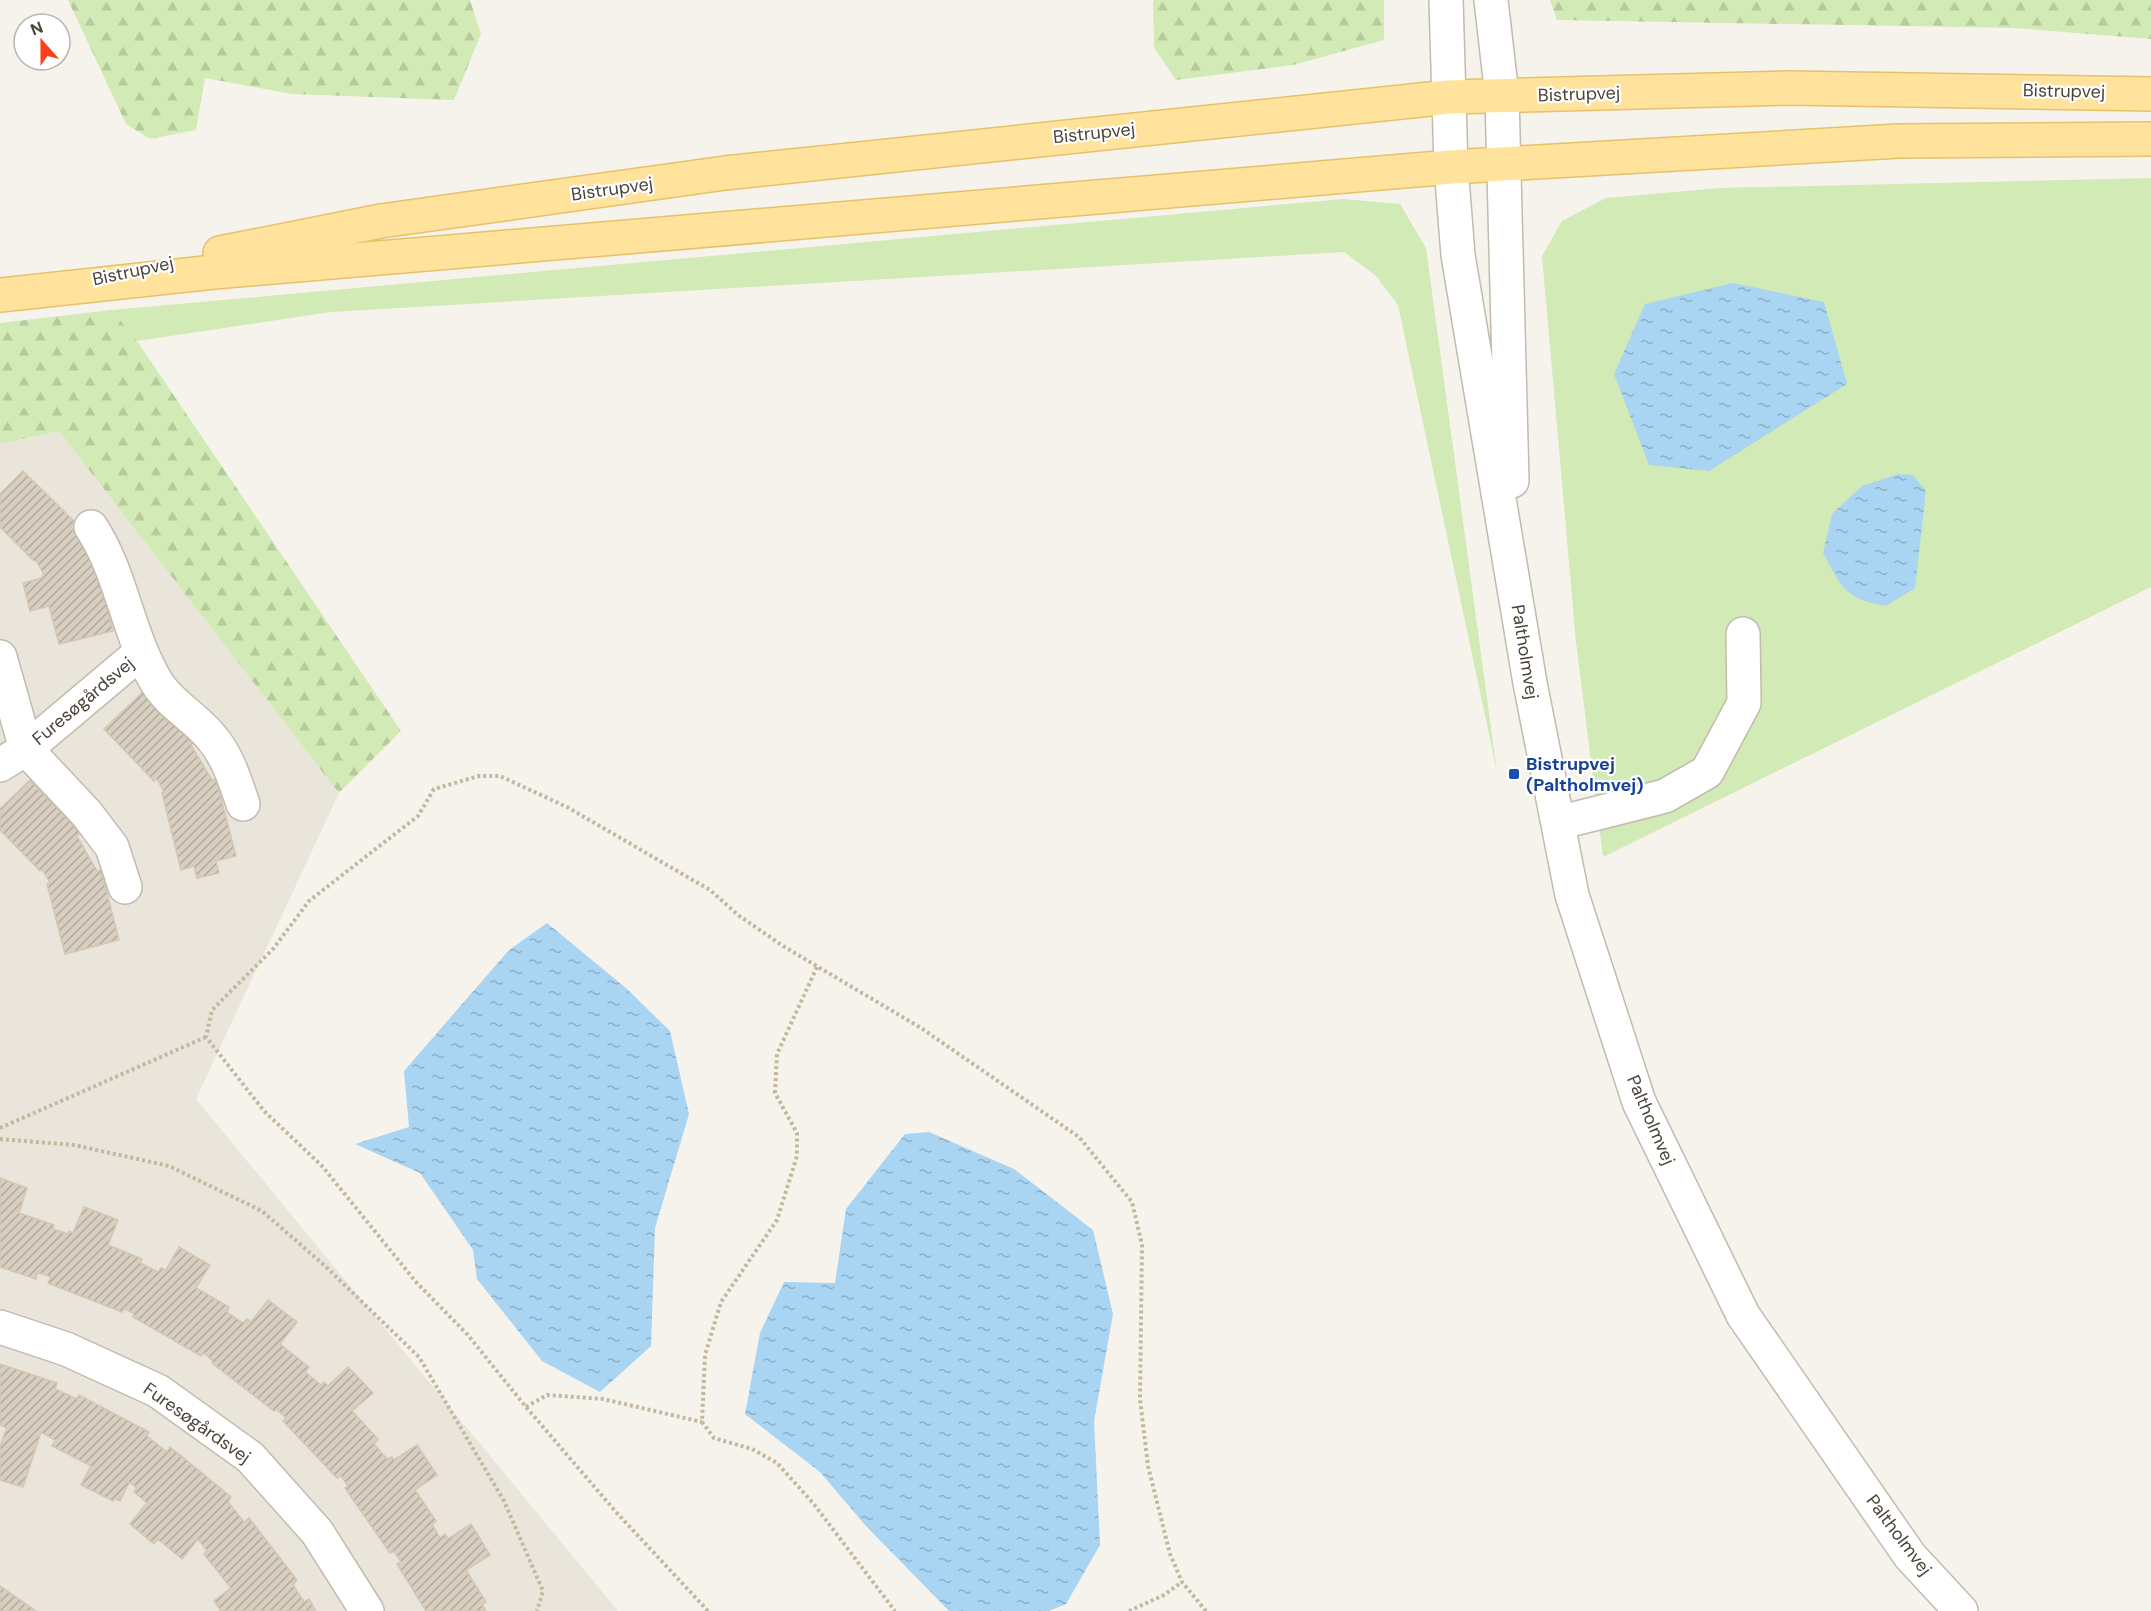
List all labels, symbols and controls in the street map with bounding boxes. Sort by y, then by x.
north arrow [12,12,72,72]
text: N [28,17,46,40]
street label: Bistrupvej [2023,78,2105,104]
street label: Bistrupvej [1537,81,1621,107]
street label: Bistrupvej [1052,117,1136,149]
street label: Bistrupvej [570,171,654,207]
street label: Bistrupvej [90,251,176,291]
street label: Paltholmvej [1506,603,1544,701]
street label: Furesøgårdsvej [27,651,139,751]
place label: Bistrupvej (Paltholmvej) [1526,752,1643,797]
marker: Bistrupvej (Paltholmvej) [1507,767,1521,781]
street label: Paltholmvej [1621,1071,1681,1169]
street label: Furesøgårdsvej [139,1377,255,1469]
street label: Paltholmvej [1861,1490,1937,1580]

